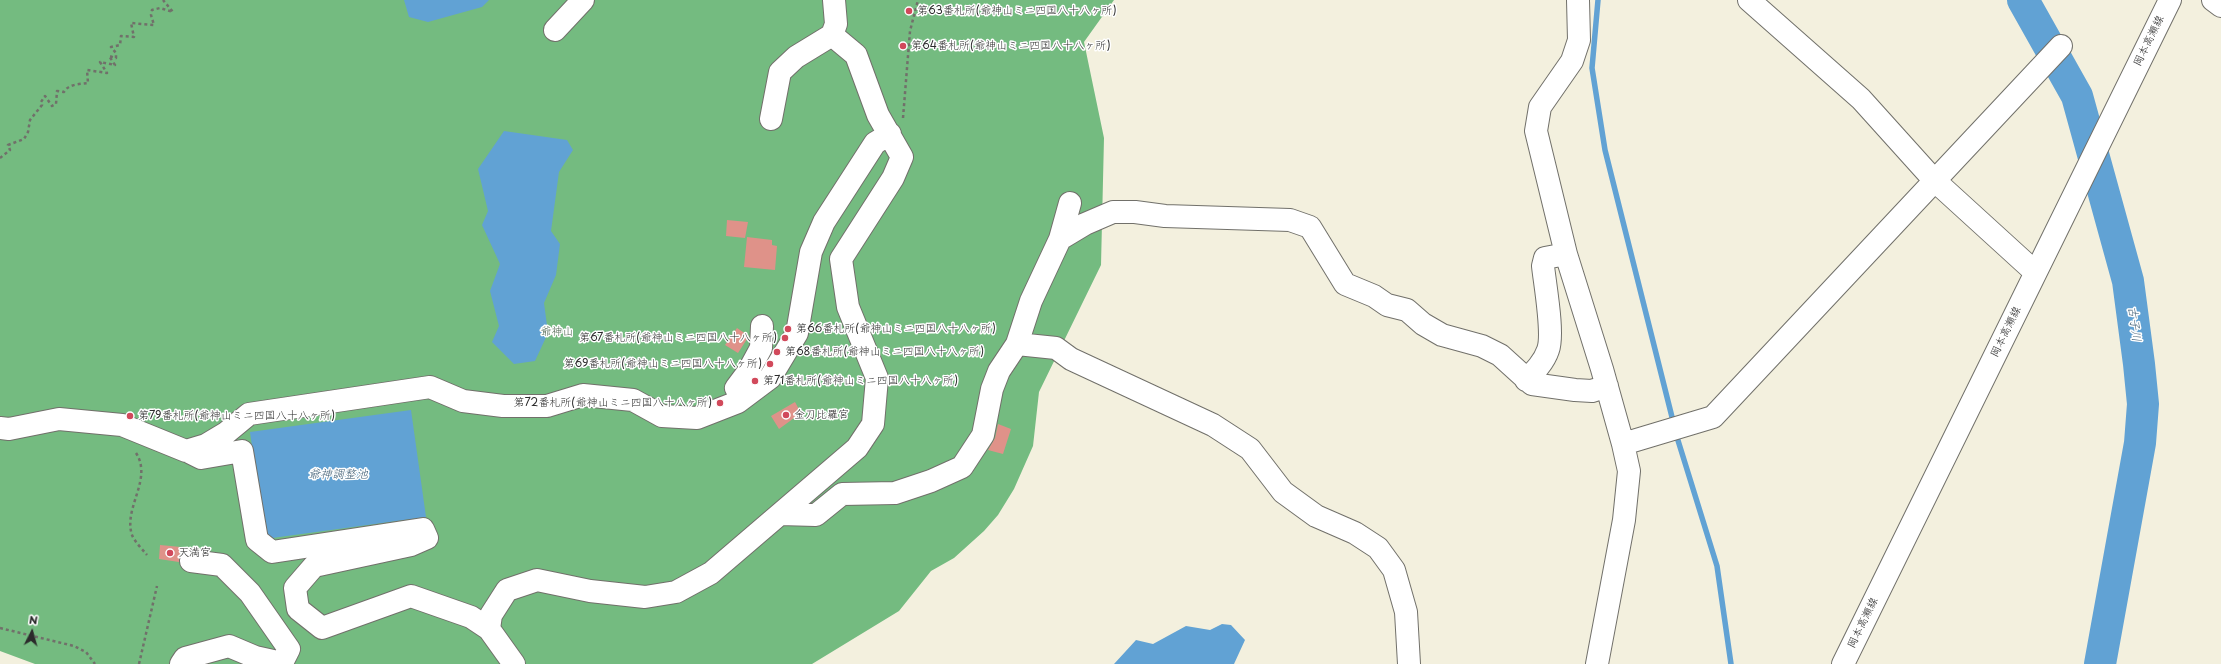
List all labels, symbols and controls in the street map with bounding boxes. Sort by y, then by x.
place label: 第63番札所(爺神山ミニ四国八十八ヶ所) [917,4,1116,18]
marker: 第63番札所(爺神山ミニ四国八十八ヶ所) [904,6,914,16]
street label: 岡本高瀬線 [2131,13,2167,69]
place label: 第64番札所(爺神山ミニ四国八十八ヶ所) [911,39,1111,53]
marker: 第64番札所(爺神山ミニ四国八十八ヶ所) [898,41,908,51]
street label: 岡本高瀬線 [1988,304,2024,360]
water label: 古子川 [2125,305,2143,343]
place label: 第66番札所(爺神山ミニ四国八十八ヶ所) [796,322,996,336]
marker: 第66番札所(爺神山ミニ四国八十八ヶ所) [783,324,793,334]
park label: 爺神山 [541,325,573,339]
place label: 第67番札所(爺神山ミニ四国八十八ヶ所) [579,331,777,345]
marker: 第67番札所(爺神山ミニ四国八十八ヶ所) [780,333,790,343]
place label: 第68番札所(爺神山ミニ四国八十八ヶ所) [785,345,984,359]
marker: 第68番札所(爺神山ミニ四国八十八ヶ所) [772,347,782,357]
place label: 第69番札所(爺神山ミニ四国八十八ヶ所) [564,357,762,371]
marker: 第69番札所(爺神山ミニ四国八十八ヶ所) [765,359,775,369]
place label: 第71番札所(爺神山ミニ四国八十八ヶ所) [763,374,958,388]
marker: 第71番札所(爺神山ミニ四国八十八ヶ所) [750,376,760,386]
place label: 第72番札所(爺神山ミニ四国八十八ヶ所) [514,396,712,410]
marker: 第72番札所(爺神山ミニ四国八十八ヶ所) [715,398,725,408]
place label: 金刀比羅宮 [794,408,849,422]
place label: 第79番札所(爺神山ミニ四国八十八ヶ所) [138,409,335,423]
marker: 金刀比羅宮 [781,410,791,420]
marker: 第79番札所(爺神山ミニ四国八十八ヶ所) [125,411,135,421]
water label: 爺神調整池 [308,468,368,482]
place label: 天満宮 [178,546,211,560]
marker: 天満宮 [165,548,175,558]
street label: 岡本高瀬線 [1845,595,1881,651]
text: N [28,611,39,628]
north arrow [12,612,52,652]

